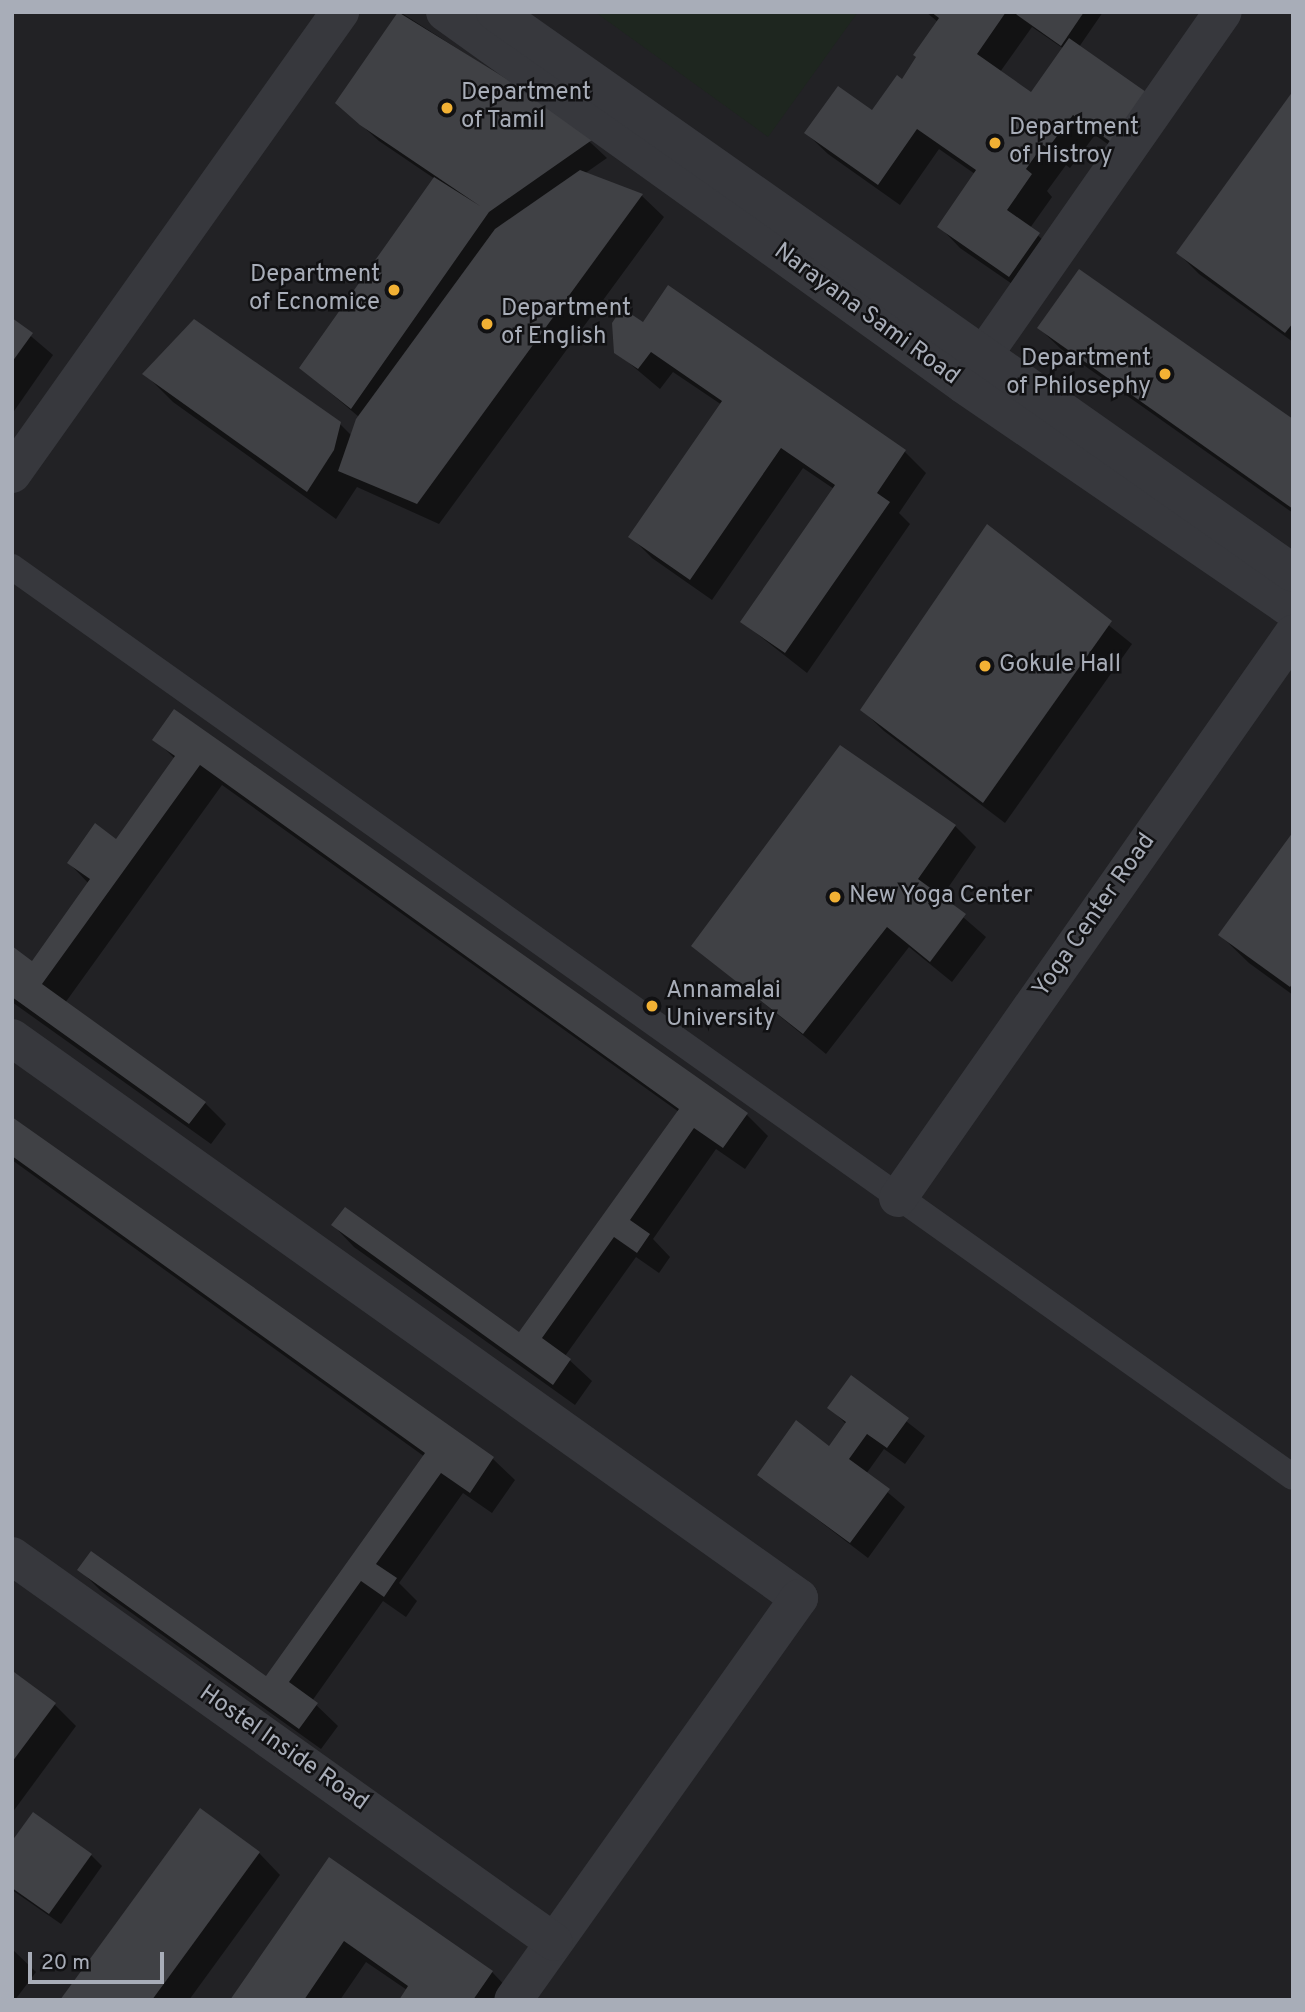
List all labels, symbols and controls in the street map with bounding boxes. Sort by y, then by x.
place label: Department of Tamil [461,80,591,136]
marker: Department of Tamil [439,100,455,116]
place label: Department of Histroy [1009,115,1139,171]
marker: Department of Histroy [987,135,1003,151]
street label: Narayana Sami Road [767,238,965,392]
place label: Department of Ecnomice [249,262,380,318]
marker: Department of Ecnomice [386,282,402,298]
place label: Department of English [501,296,631,352]
marker: Department of English [479,316,495,332]
place label: Department of Philosephy [1006,346,1151,402]
marker: Department of Philosephy [1157,366,1173,382]
place label: Gokule Hall [999,652,1121,680]
marker: Gokule Hall [977,658,993,674]
street label: Yoga Center Road [1028,829,1162,1003]
place label: New Yoga Center [849,883,1034,911]
marker: New Yoga Center [827,889,843,905]
place label: Annamalai University [666,978,781,1034]
marker: Annamalai University [644,998,660,1014]
street label: Hostel Inside Road [193,1680,373,1818]
scale bar [32,1938,168,1982]
text: 20 m [41,1950,90,1977]

